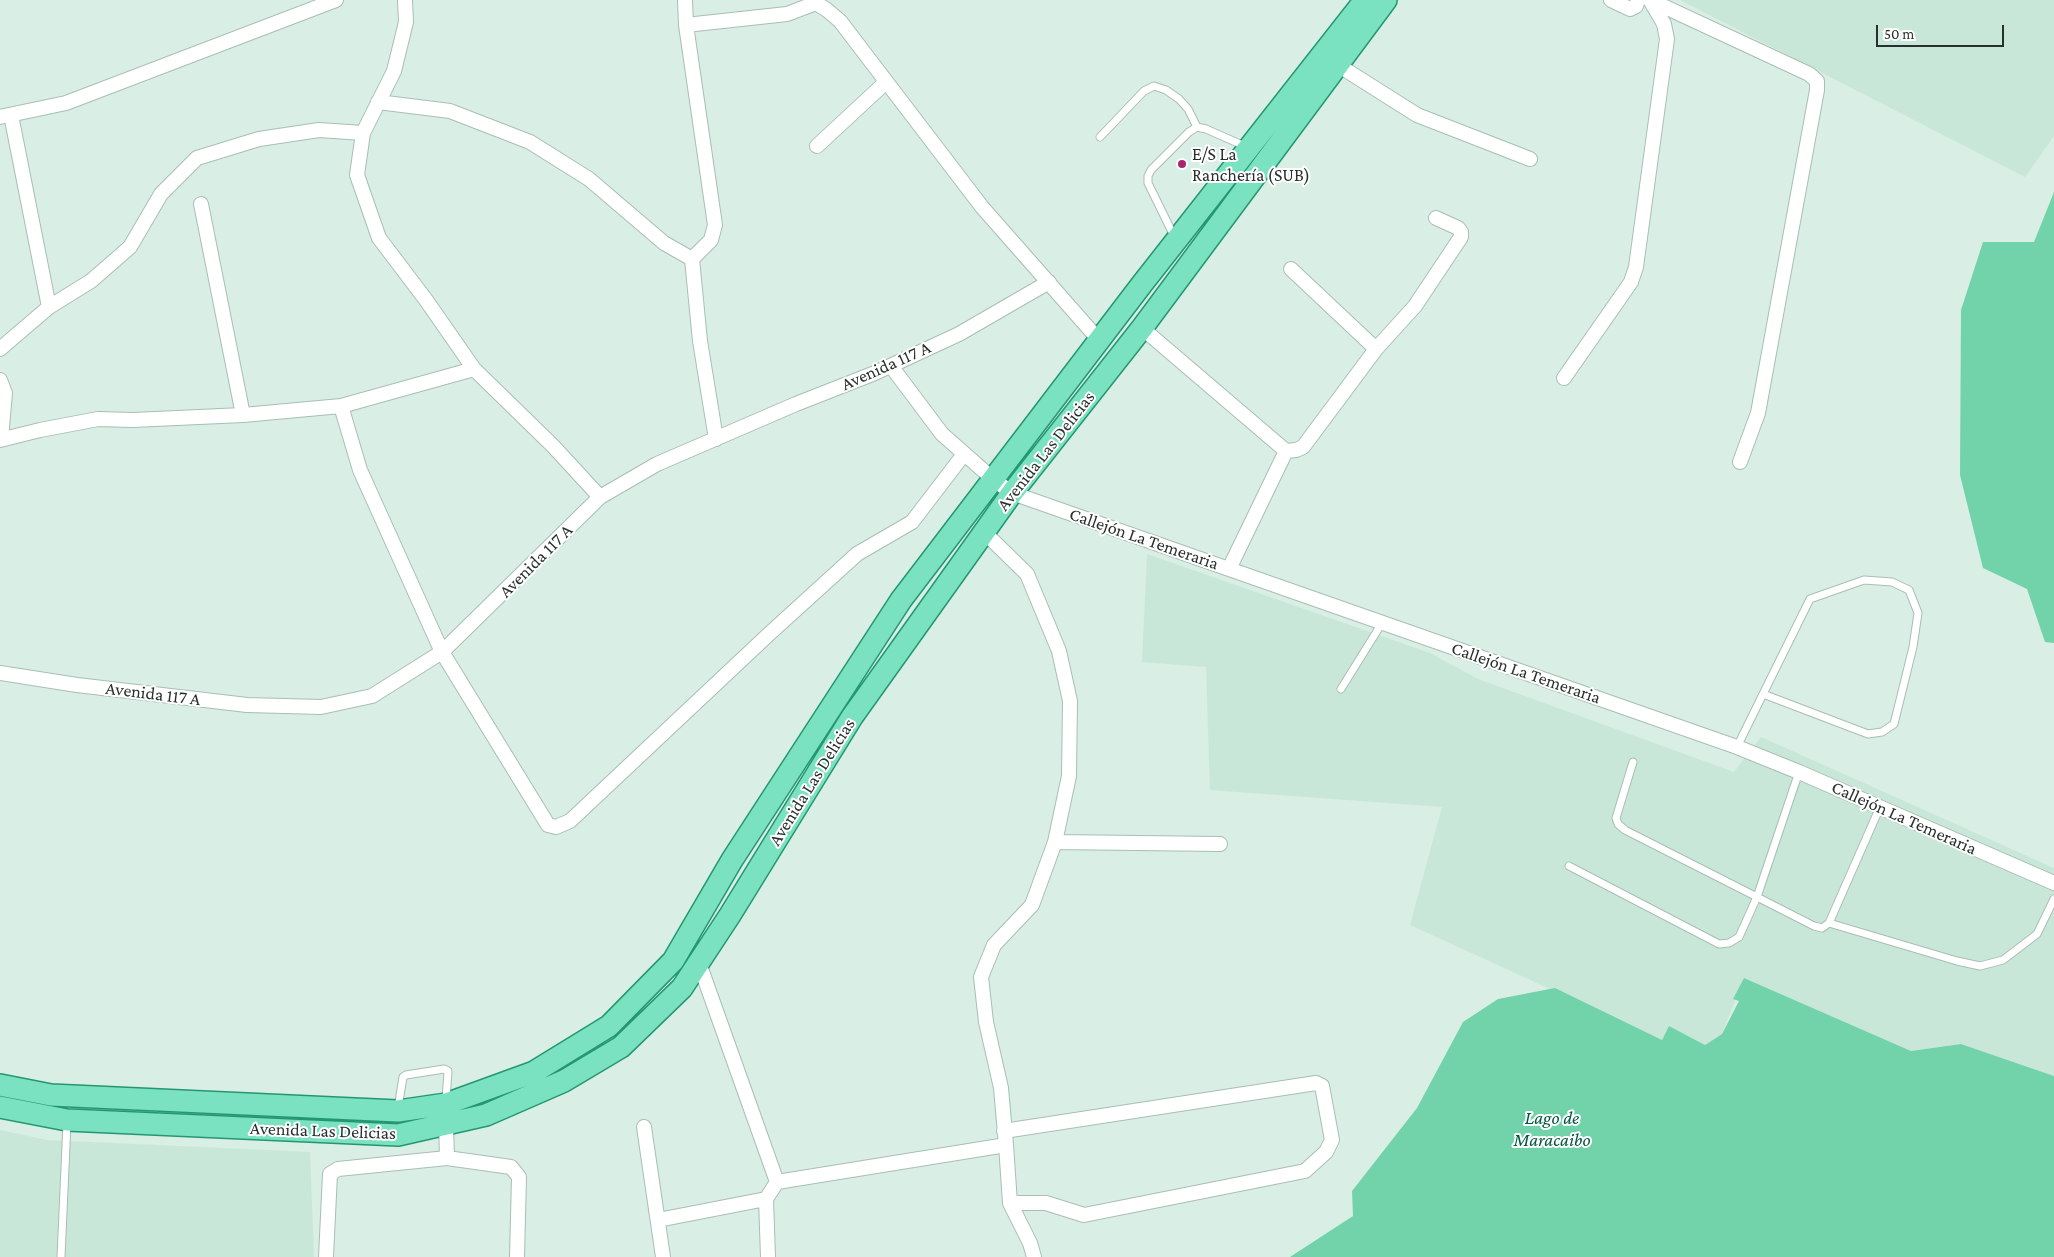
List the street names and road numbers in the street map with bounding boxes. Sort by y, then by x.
street label: Avenida 117 A [838,337,934,395]
street label: Avenida Las Delicias [993,387,1099,515]
street label: Callejón La Temeraria [1066,503,1222,575]
street label: Avenida 117 A [495,520,577,602]
street label: Callejón La Temeraria [1448,637,1604,709]
street label: Avenida 117 A [104,677,202,711]
street label: Avenida Las Delicias [764,714,860,850]
street label: Callejón La Temeraria [1828,776,1980,860]
street label: Avenida Las Delicias [250,1118,396,1144]

